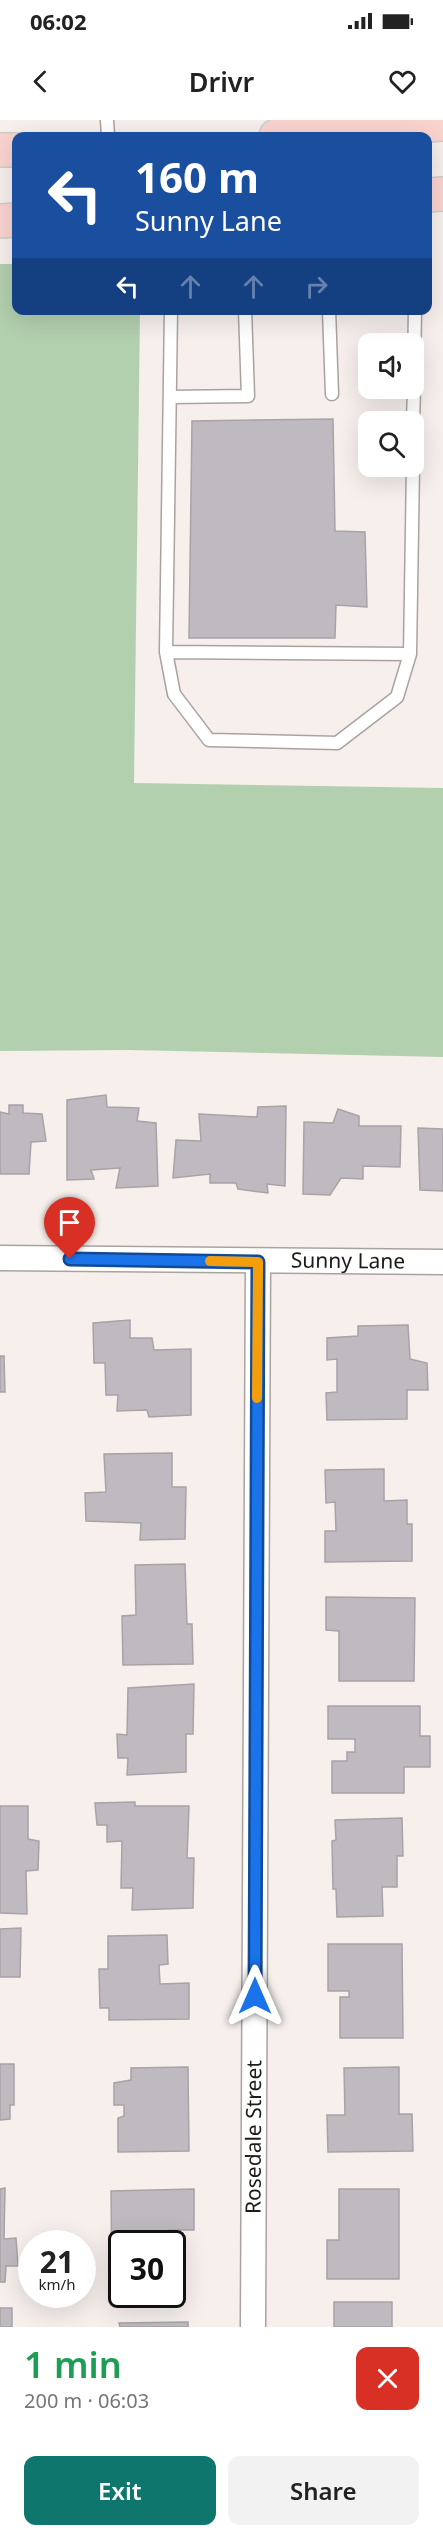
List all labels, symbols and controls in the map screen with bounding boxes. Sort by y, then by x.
text: 06:02 [30,6,87,36]
text: Drivr [189,63,254,100]
icon: back [24,65,57,98]
icon: heart [386,65,419,98]
text: 160 m [135,148,259,205]
icon: left [36,156,114,234]
text: Sunny Lane [135,202,282,239]
icon: left [111,270,144,303]
icon: ahead [174,270,207,303]
icon: ahead [237,270,270,303]
icon: right [300,270,333,303]
map controls [358,333,424,477]
button: sound [358,333,424,399]
button: search [358,411,424,477]
pin [44,1197,95,1259]
icon: arrive [53,1206,86,1239]
street label: Sunny Lane [291,1246,405,1275]
position arrow [223,1964,287,2028]
street label: Rosedale Street [239,2060,267,2214]
speed limit sign: 30 [108,2230,186,2308]
text: 21 [40,2241,74,2282]
text: km/h [39,2274,75,2294]
text: 1 min [24,2340,122,2389]
button: close [356,2347,419,2410]
text: 200 m · 06:03 [24,2387,149,2414]
button: Exit [24,2456,216,2525]
button: Share [228,2456,419,2525]

